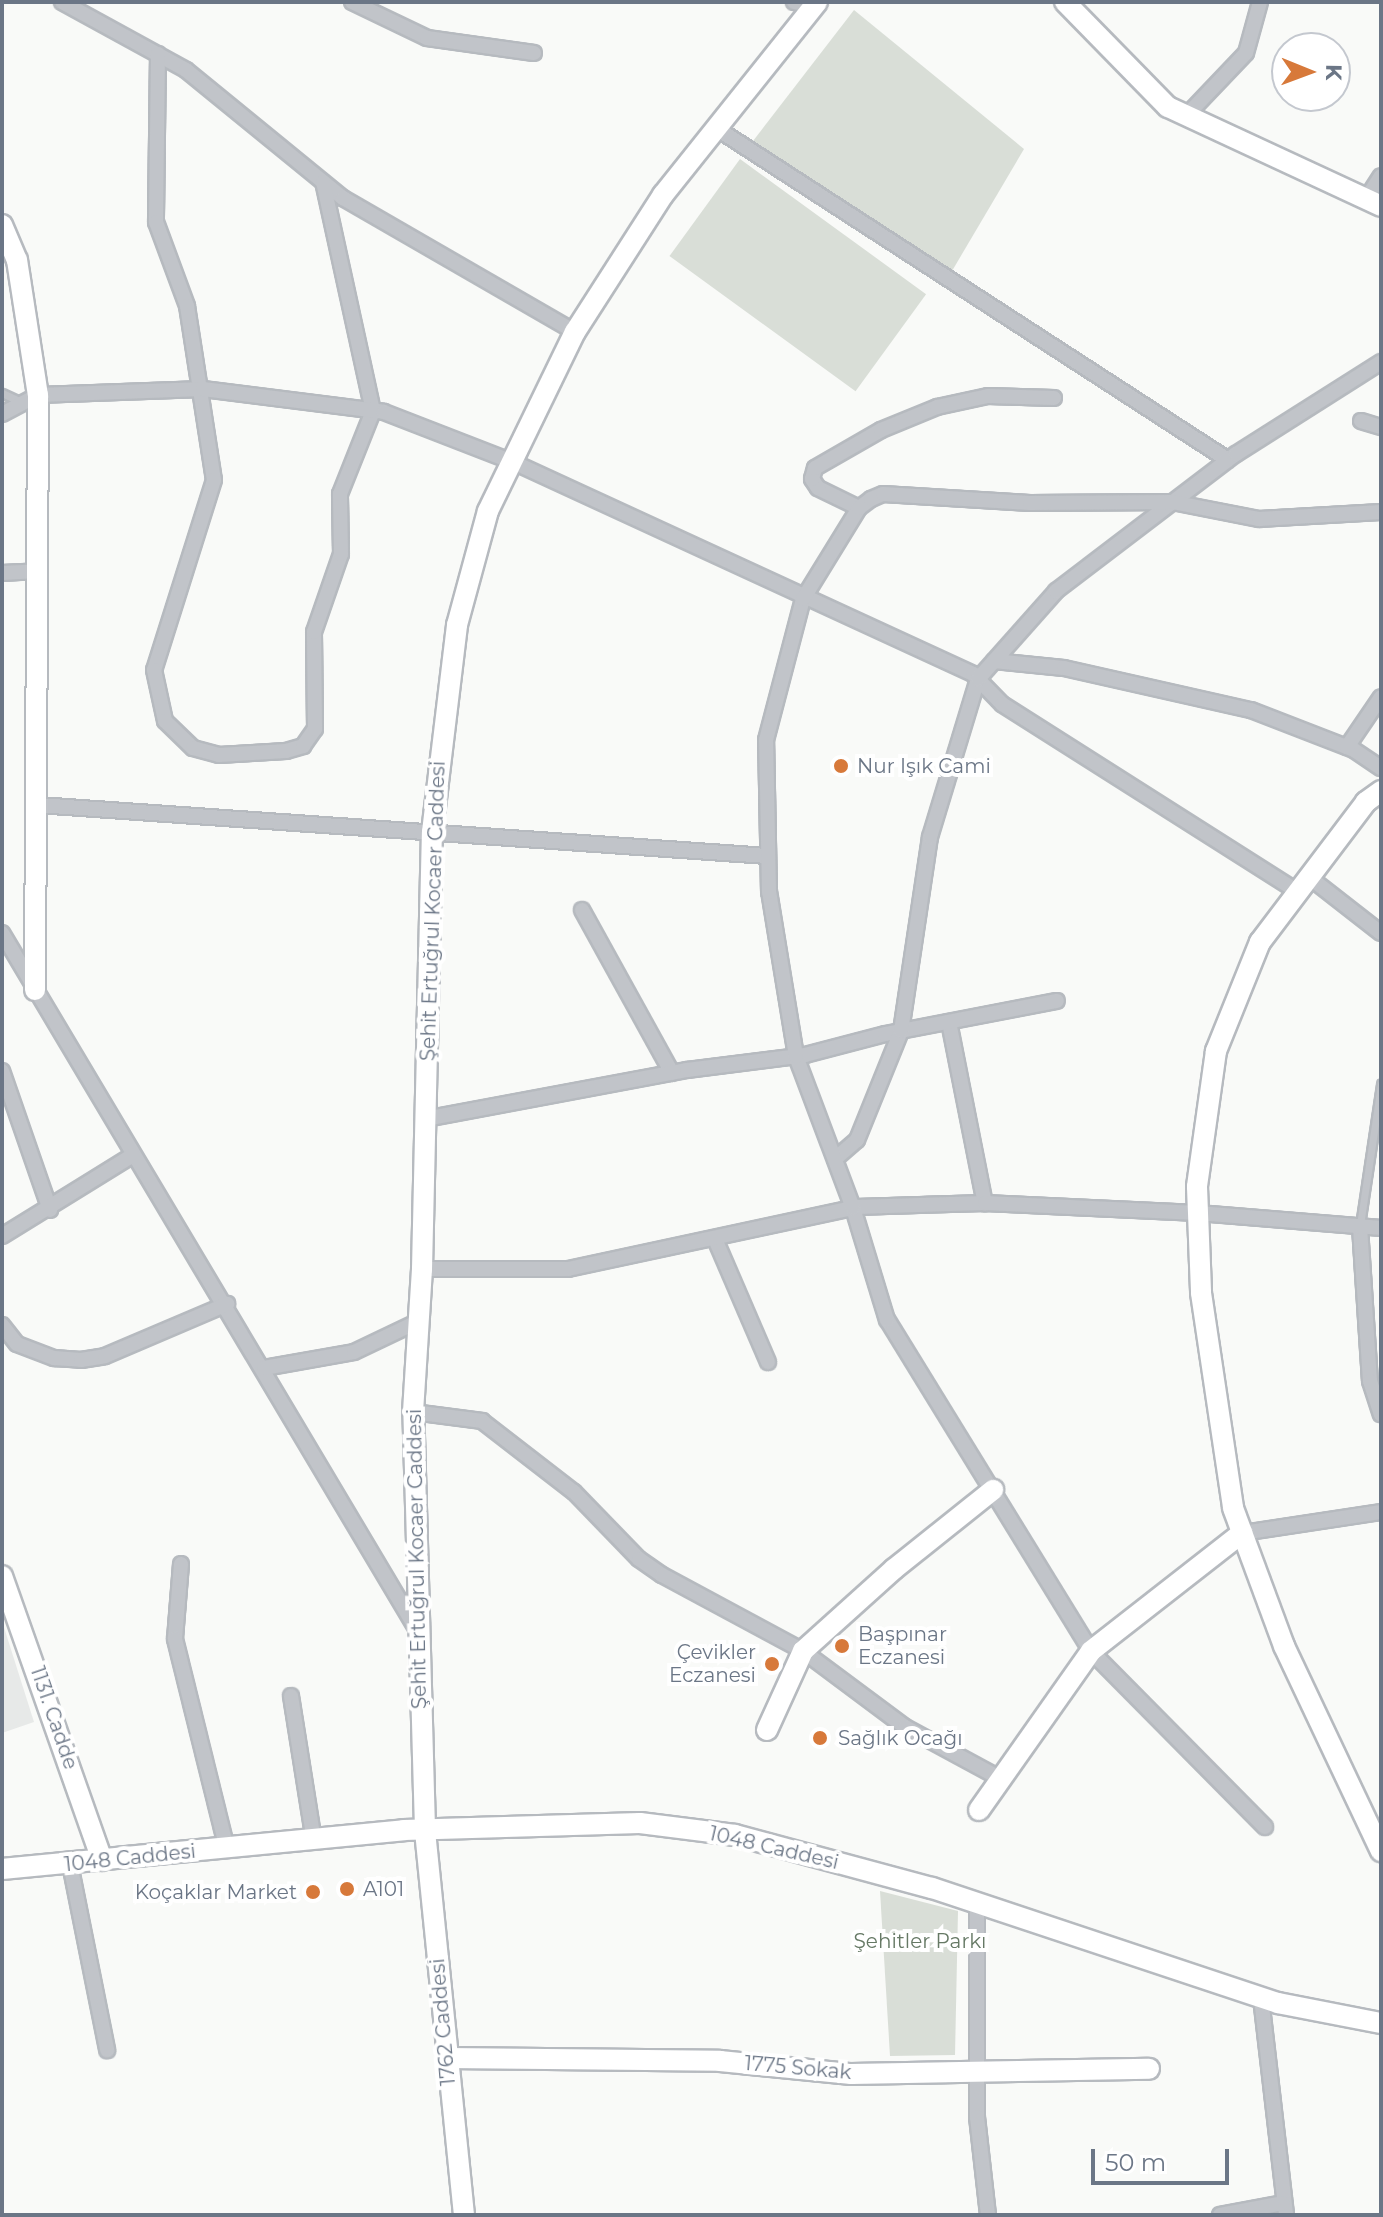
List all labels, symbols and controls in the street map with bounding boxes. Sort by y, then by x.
north arrow [1271,32,1351,112]
text: K [1320,64,1347,81]
place label: Nur Işık Cami [857,754,991,778]
marker: Nur Işık Cami [832,757,850,775]
street label: Şehit Ertuğrul Kocaer Caddesi [416,760,450,1062]
street label: Şehit Ertuğrul Kocaer Caddesi [402,1409,432,1709]
place label: Başpınar Eczanesi [858,1622,947,1669]
marker: Başpınar Eczanesi [833,1637,851,1655]
place label: Çevikler Eczanesi [669,1640,756,1687]
marker: Çevikler Eczanesi [763,1655,781,1673]
street label: 1131. Cadde [25,1663,83,1773]
place label: Sağlık Ocağı [838,1726,963,1750]
marker: Sağlık Ocağı [809,1727,831,1749]
street label: 1048 Caddesi [707,1821,841,1875]
street label: 1048 Caddesi [63,1839,197,1877]
place label: A101 [363,1877,404,1901]
place label: Koçaklar Market [135,1880,297,1904]
marker: A101 [338,1880,356,1898]
marker: Koçaklar Market [304,1883,322,1901]
park label: Şehitler Parkı [854,1929,986,1953]
street label: 1762 Caddesi [425,1957,461,2087]
street label: 1775 Sokak [743,2051,853,2085]
scale bar [1095,2133,1233,2183]
text: 50 m [1105,2148,1166,2177]

